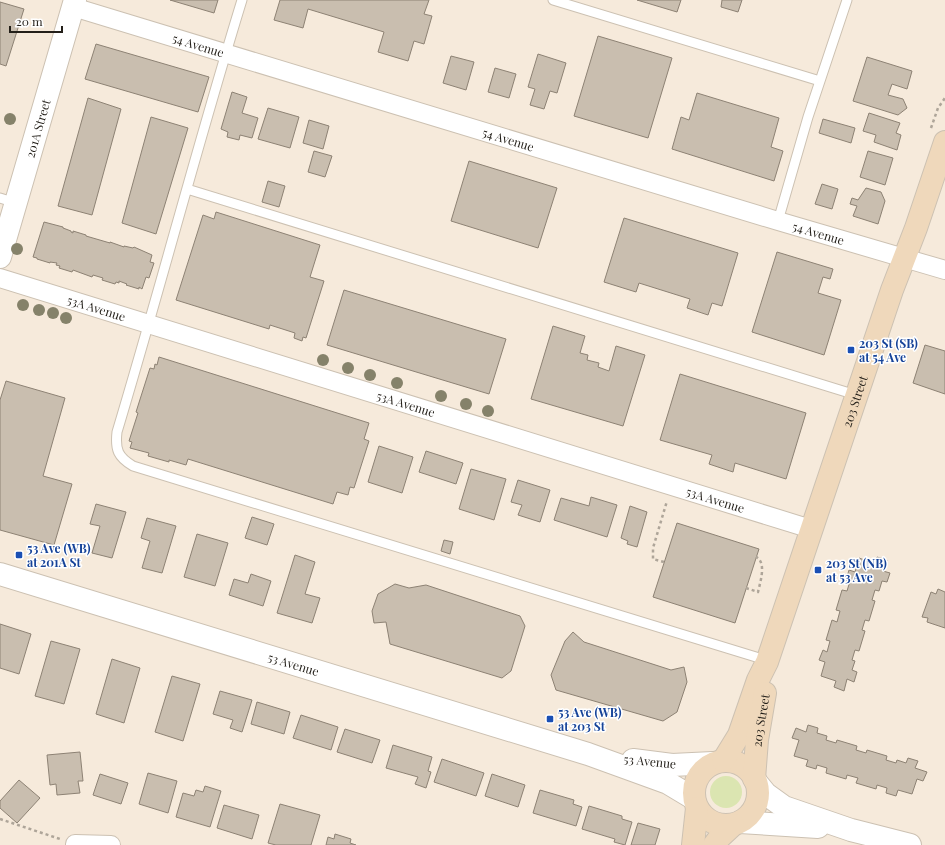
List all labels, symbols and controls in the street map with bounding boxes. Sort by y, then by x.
scale bar [10,8,62,34]
text: 20 m [16,13,43,29]
street label: 54 Avenue [171,30,226,60]
street label: 201A Street [21,97,54,160]
street label: 54 Avenue [481,124,536,155]
street label: 54 Avenue [791,218,846,248]
street label: 53A Avenue [65,291,128,324]
place label: 203 St (SB) at 54 Ave [859,335,918,365]
marker: 203 St (SB) at 54 Ave [846,345,856,355]
street label: 203 Street [839,372,871,429]
street label: 53A Avenue [375,387,437,420]
street label: 53A Avenue [684,483,747,516]
place label: 53 Ave (WB) at 201A St [27,540,91,570]
marker: 53 Ave (WB) at 201A St [14,550,24,560]
place label: 203 St (NB) at 53 Ave [826,555,887,585]
marker: 203 St (NB) at 53 Ave [813,565,823,575]
street label: 53 Avenue [266,649,321,679]
street label: 203 Street [748,692,773,748]
place label: 53 Ave (WB) at 203 St [558,704,622,734]
marker: 53 Ave (WB) at 203 St [545,714,555,724]
street label: 53 Avenue [623,750,677,772]

